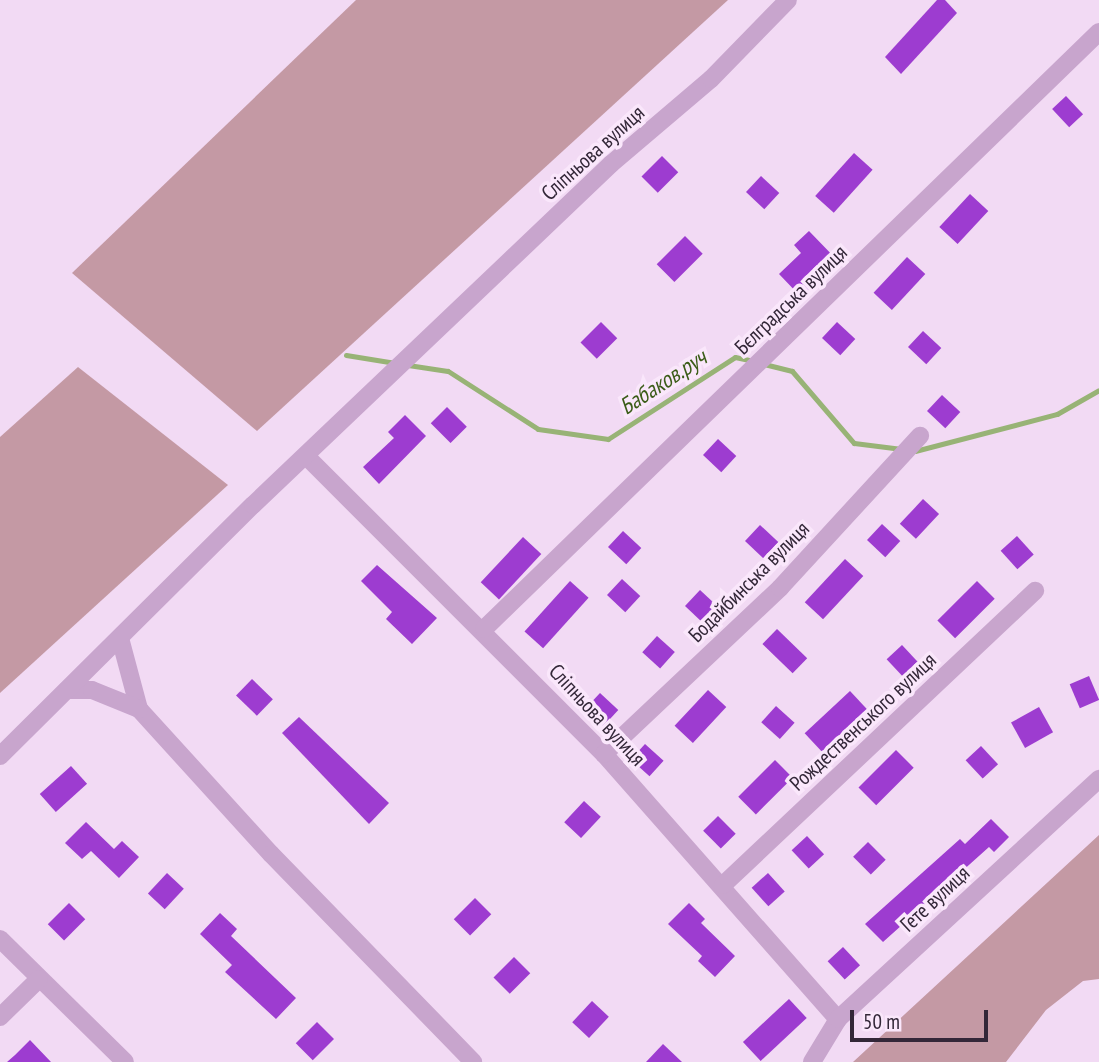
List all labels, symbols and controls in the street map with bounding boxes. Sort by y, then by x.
street label: Сліпньова вулиця [536,100,650,206]
street label: Бєлградська вулиця [730,240,852,360]
water label: Бабаков.руч [614,344,712,420]
street label: Бодайбинська вулиця [683,516,815,648]
street label: Рождественського вулиця [785,648,941,796]
street label: Сліпньова вулиця [544,659,650,771]
street label: Гете вулиця [895,861,975,937]
scale bar [854,996,992,1040]
text: 50 m [863,1008,900,1035]

